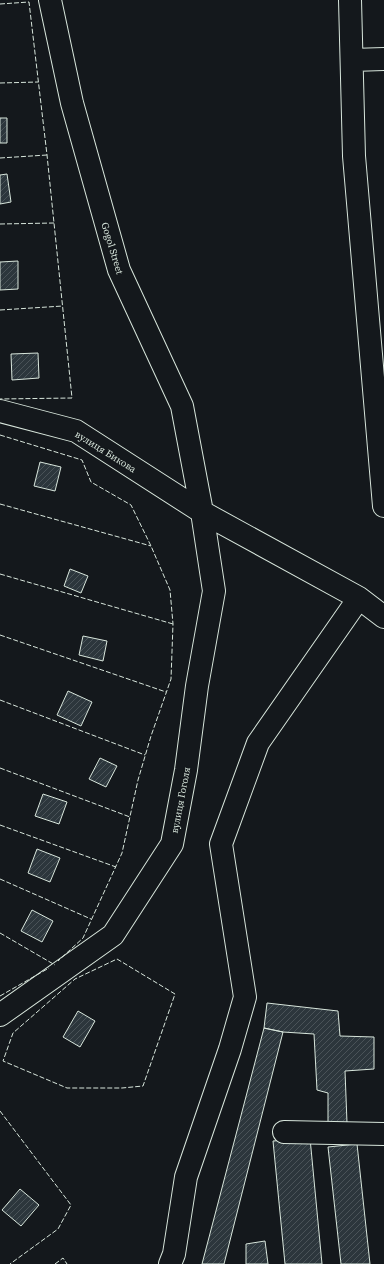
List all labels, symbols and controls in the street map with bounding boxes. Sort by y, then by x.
street label: Gogol Street [98,220,127,277]
street label: вулиця Бикова [73,427,139,476]
street label: вулиця Гоголя [168,766,193,834]

